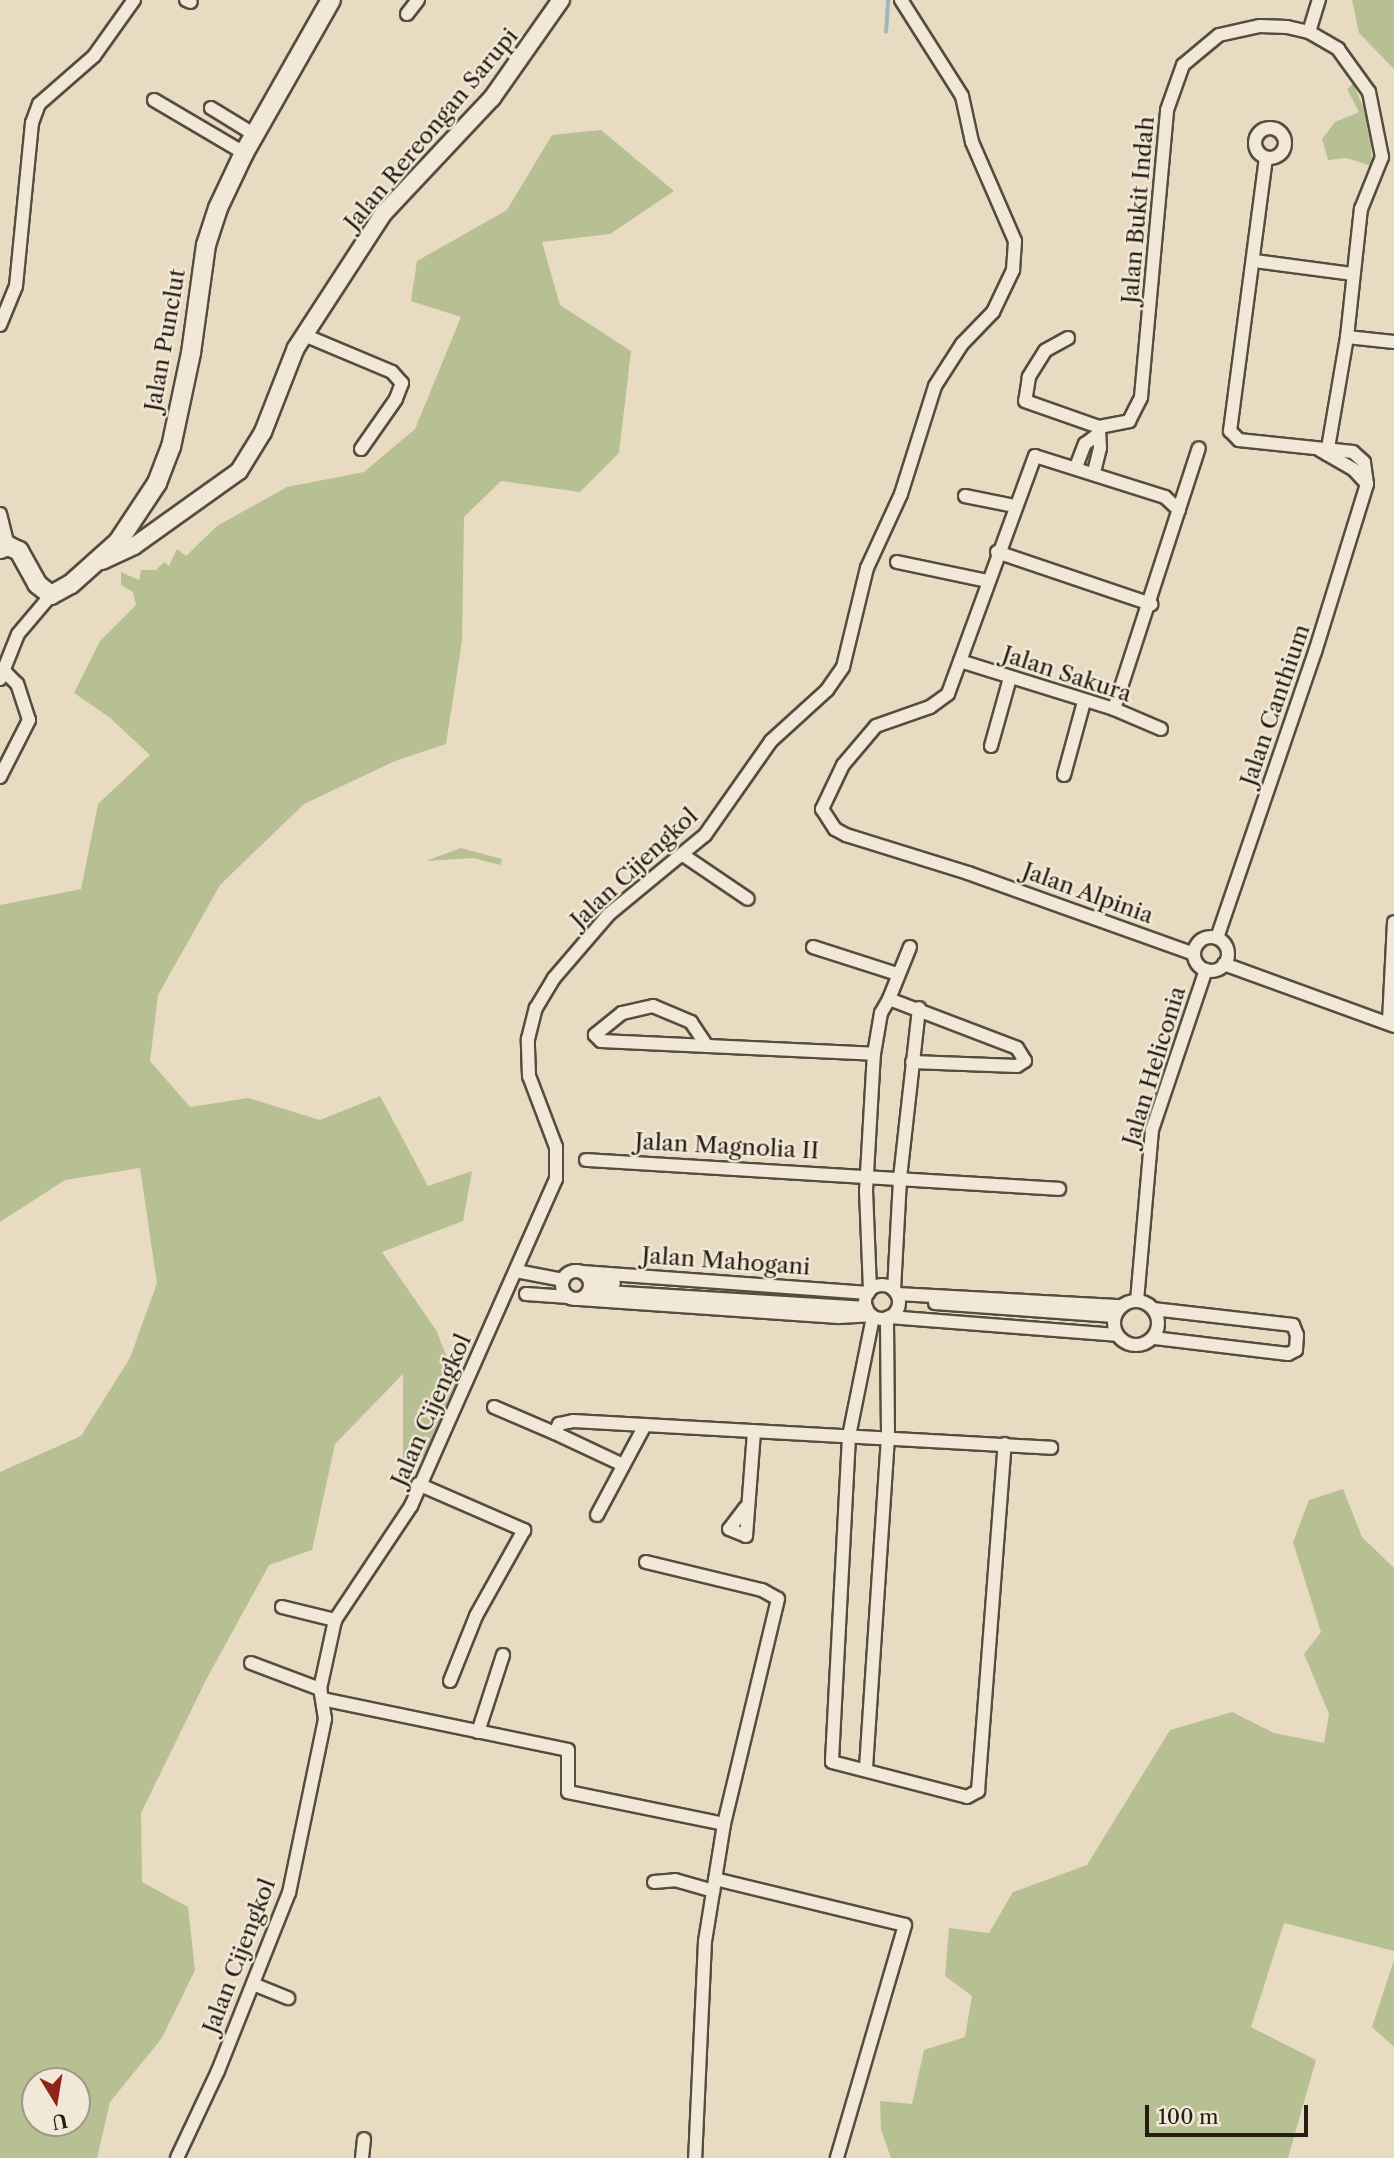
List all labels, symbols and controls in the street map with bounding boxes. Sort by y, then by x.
street label: Jalan Rereongan Sarupi [338,22,524,236]
street label: Jalan Bukit Indah [1116,115,1160,305]
street label: Jalan Punclut [139,266,191,414]
street label: Jalan Canthium [1234,621,1316,789]
street label: Jalan Sakura [999,640,1135,708]
street label: Jalan Cijengkol [565,802,703,934]
street label: Jalan Alpinia [1018,856,1158,930]
street label: Jalan Heliconia [1117,983,1191,1149]
street label: Jalan Magnolia II [634,1127,820,1165]
street label: Jalan Mahogani [641,1241,811,1281]
street label: Jalan Cijengkol [385,1330,477,1490]
street label: Jalan Cijengkol [197,1875,281,2037]
north arrow [21,2067,91,2137]
scale bar [1149,2092,1312,2136]
text: 100 m [1158,2104,1219,2129]
text: U [50,2108,70,2134]

